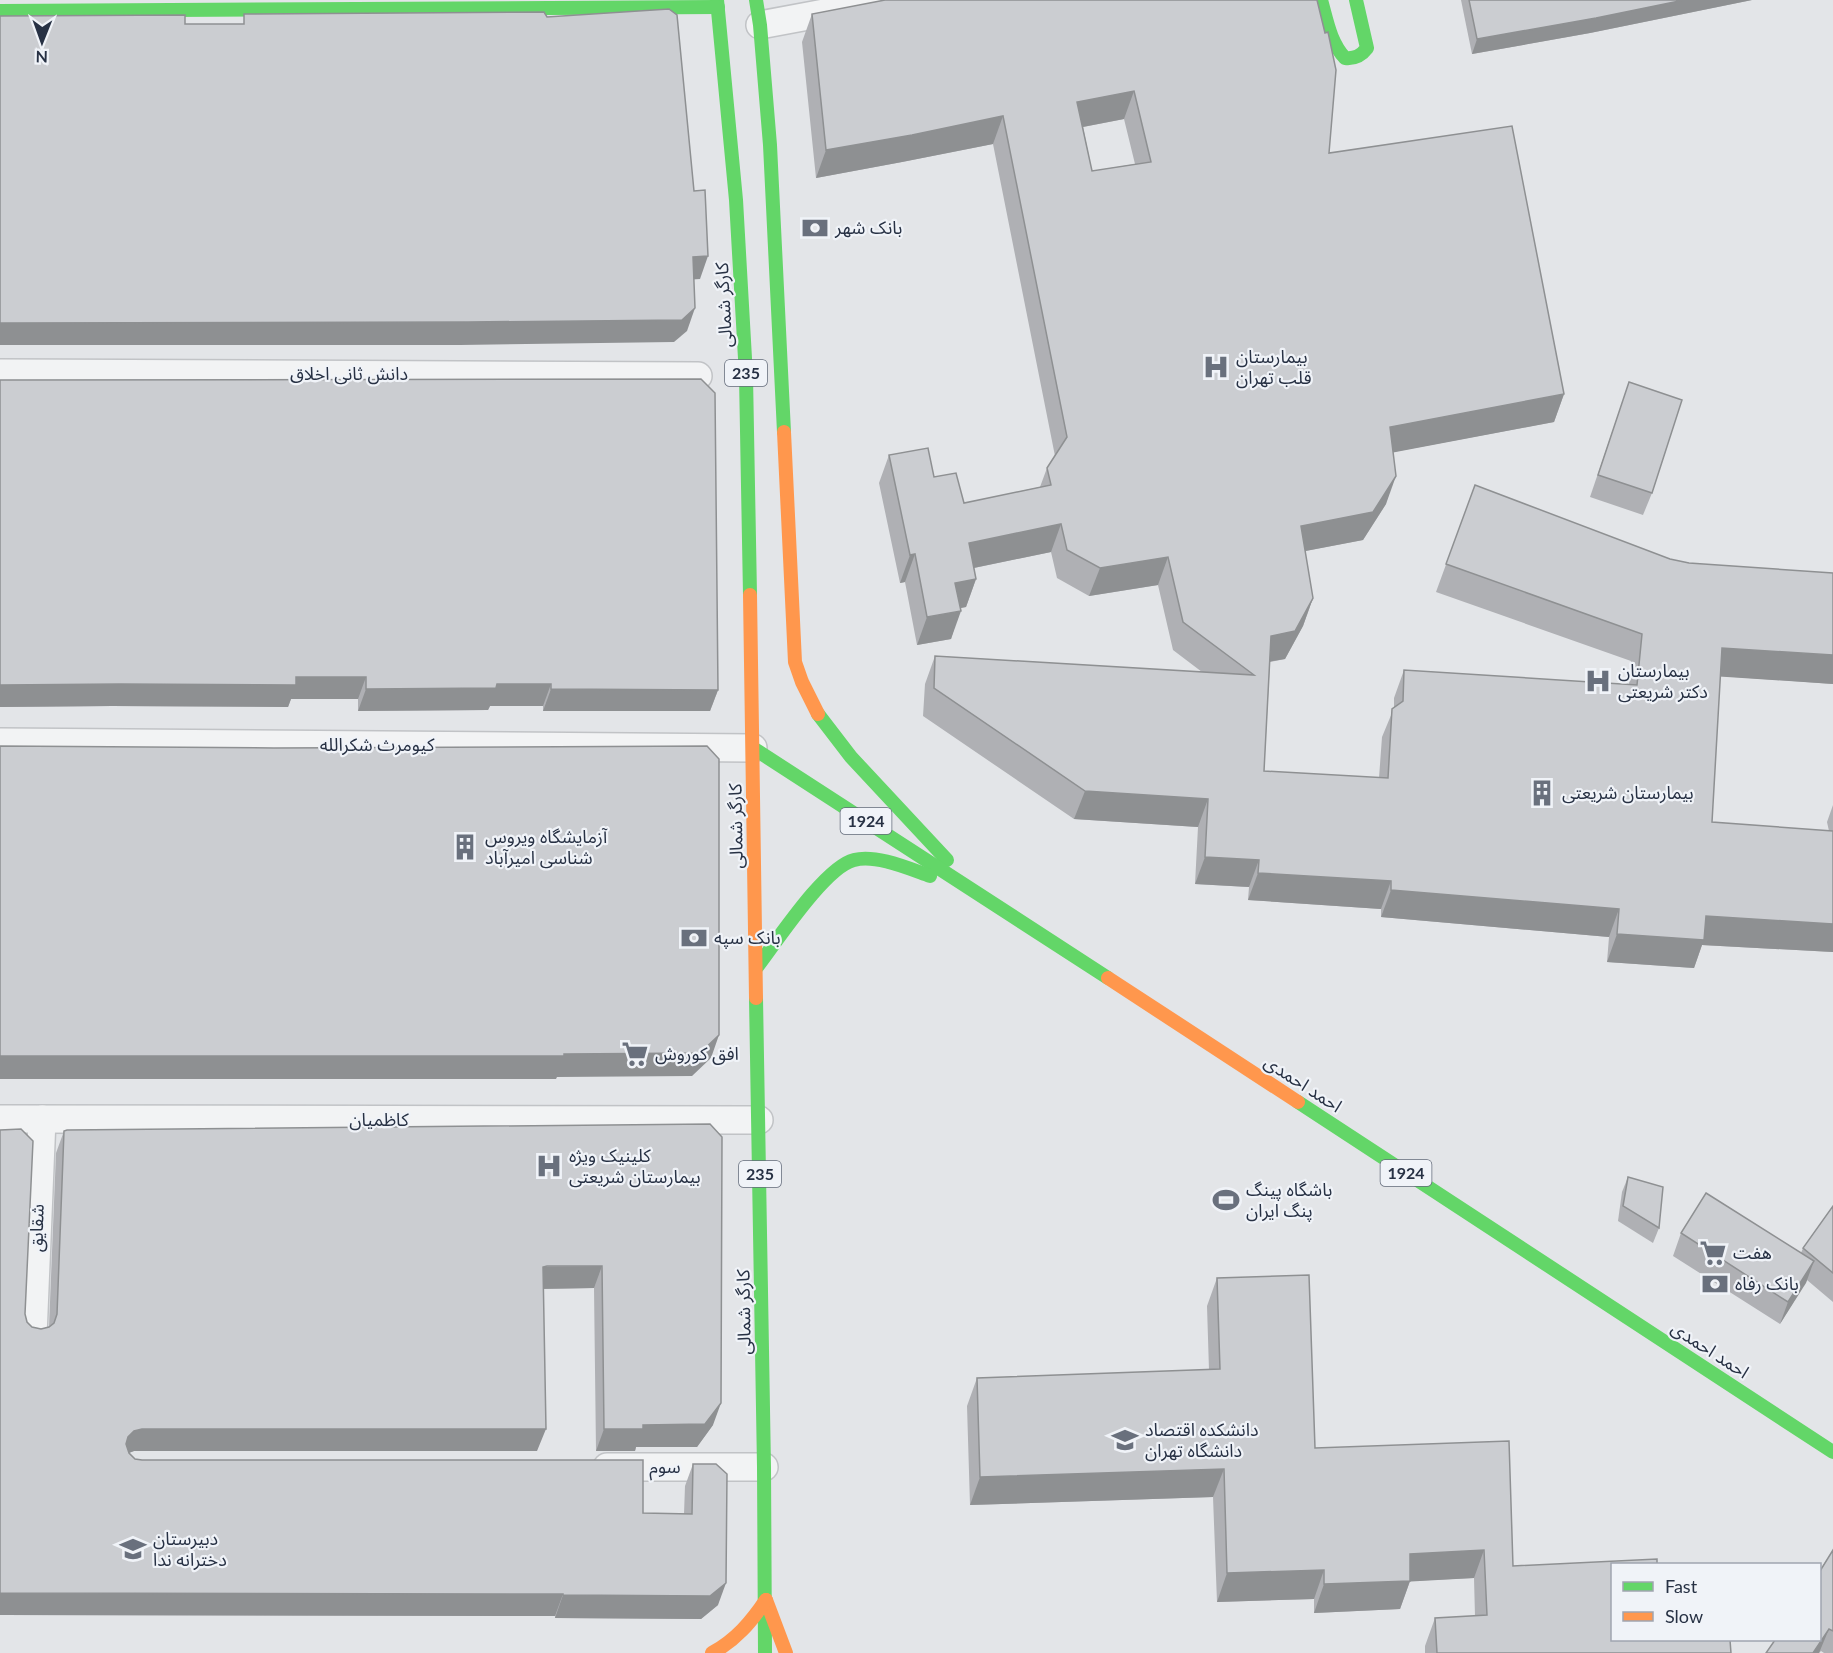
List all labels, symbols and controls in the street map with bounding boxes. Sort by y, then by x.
north arrow [12,12,72,72]
text: N [35,48,48,67]
bank icon: بانک شهر [800,213,830,243]
place label: بانک شهر [834,216,902,239]
street label: کارگر شمالی [710,261,737,348]
place label: بیمارستان قلب تهران [1236,345,1312,389]
hospital icon: بیمارستان قلب تهران [1201,352,1231,382]
road number: 235 [725,360,767,386]
street label: دانش ثانی اخلاق [290,362,408,385]
place label: بیمارستان دکتر شریعتی [1618,659,1708,703]
hospital icon: بیمارستان دکتر شریعتی [1583,666,1613,696]
street label: کیومرث شکرالله [320,733,435,756]
building icon: بیمارستان شریعتی [1527,778,1557,808]
place label: بیمارستان شریعتی [1562,781,1694,804]
street label: کارگر شمالی [723,783,748,869]
road number: 1924 [840,808,892,834]
place label: آزمایشگاه ویروس شناسی امیرآباد [485,825,608,869]
building icon: آزمایشگاه ویروس شناسی امیرآباد [450,832,480,862]
bank icon: بانک سپه [679,923,709,953]
place label: بانک سپه [714,926,781,949]
supermarket icon: افق کوروش [620,1039,650,1069]
place label: افق کوروش [655,1042,739,1065]
street label: احمد احمدی [1260,1050,1346,1117]
street label: کاظمیان [349,1108,409,1131]
place label: کلینیک ویژه بیمارستان شریعتی [569,1144,701,1188]
hospital icon: کلینیک ویژه بیمارستان شریعتی [534,1151,564,1181]
road number: 1924 [1380,1160,1432,1186]
road number: 235 [739,1161,781,1187]
place label: باشگاه پینگ پنگ ایران [1246,1178,1332,1222]
sports icon: باشگاه پینگ پنگ ایران [1211,1185,1241,1215]
street label: شقایق [24,1204,49,1252]
supermarket icon: هفت [1698,1238,1728,1268]
place label: هفت [1733,1241,1772,1263]
street label: کارگر شمالی [731,1269,756,1355]
bank icon: بانک رفاه [1700,1269,1730,1299]
place label: بانک رفاه [1735,1272,1799,1295]
street label: احمد احمدی [1667,1316,1753,1383]
place label: دانشکده اقتصاد دانشگاه تهران [1145,1418,1259,1462]
school or university icon: دانشکده اقتصاد دانشگاه تهران [1110,1425,1140,1455]
street label: سوم [649,1455,681,1481]
place label: دبیرستان دخترانه ندا [153,1527,227,1571]
school or university icon: دبیرستان دخترانه ندا [118,1534,148,1564]
legend [1611,1563,1821,1641]
text: Fast [1665,1575,1698,1597]
text: Slow [1665,1605,1703,1627]

